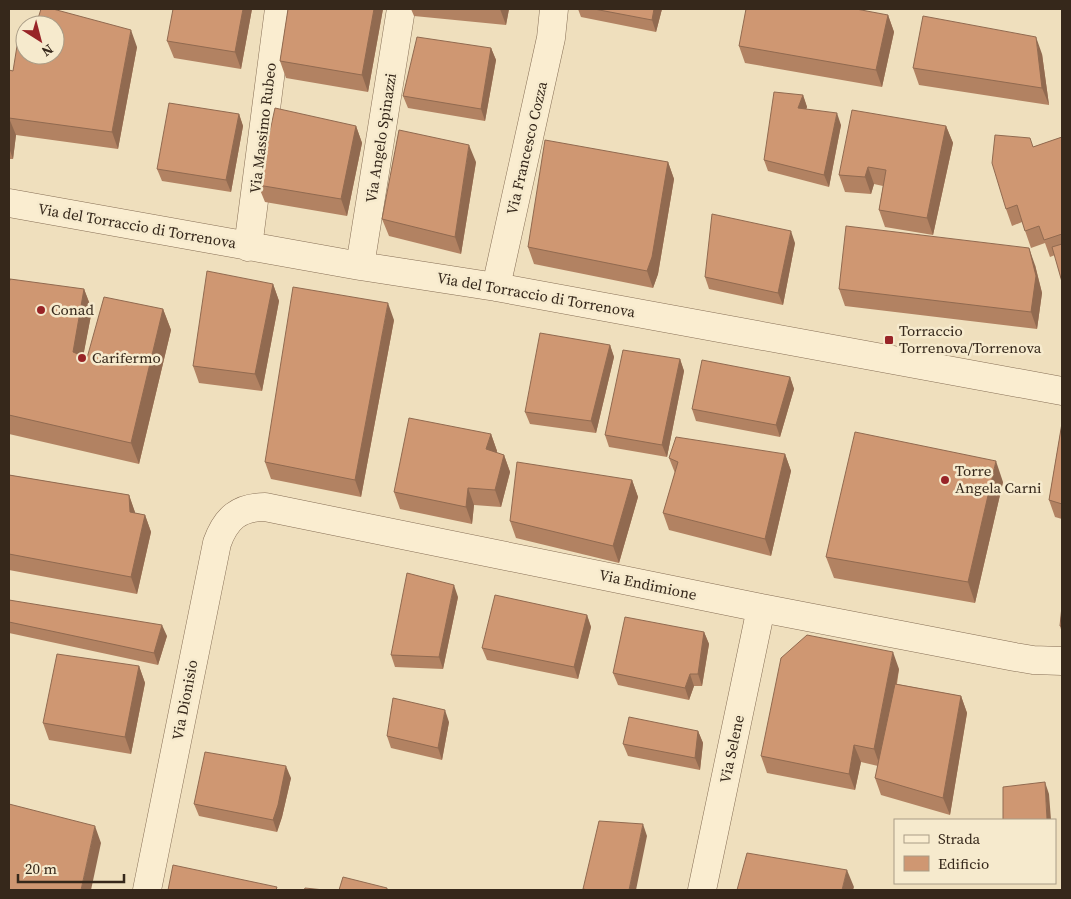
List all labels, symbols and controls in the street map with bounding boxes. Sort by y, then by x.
north arrow [15,15,65,65]
text: N [38,39,58,62]
street label: Via Massimo Rubeo [244,61,281,195]
street label: Via Angelo Spinazzi [360,71,401,204]
street label: Via Francesco Cozza [501,79,552,217]
street label: Via del Torraccio di Torrenova [36,198,238,253]
street label: Via del Torraccio di Torrenova [435,267,637,322]
place label: Conad [51,299,94,320]
marker: Conad [35,304,47,316]
place label: Torraccio Torrenova/Torrenova [899,320,1042,358]
marker: Torraccio Torrenova/Torrenova [883,334,895,346]
place label: Carifermo [92,347,161,368]
marker: Carifermo [76,352,88,364]
place label: Torre Angela Carni [955,460,1042,498]
marker: Torre Angela Carni [939,474,951,486]
street label: Via Endimione [597,564,699,605]
street label: Via Dionisio [166,658,203,742]
street label: Via Selene [714,712,749,785]
legend [894,819,1056,884]
text: Strada [938,828,981,849]
scale bar [18,852,124,884]
text: Edificio [938,853,989,874]
text: 20 m [25,858,57,879]

